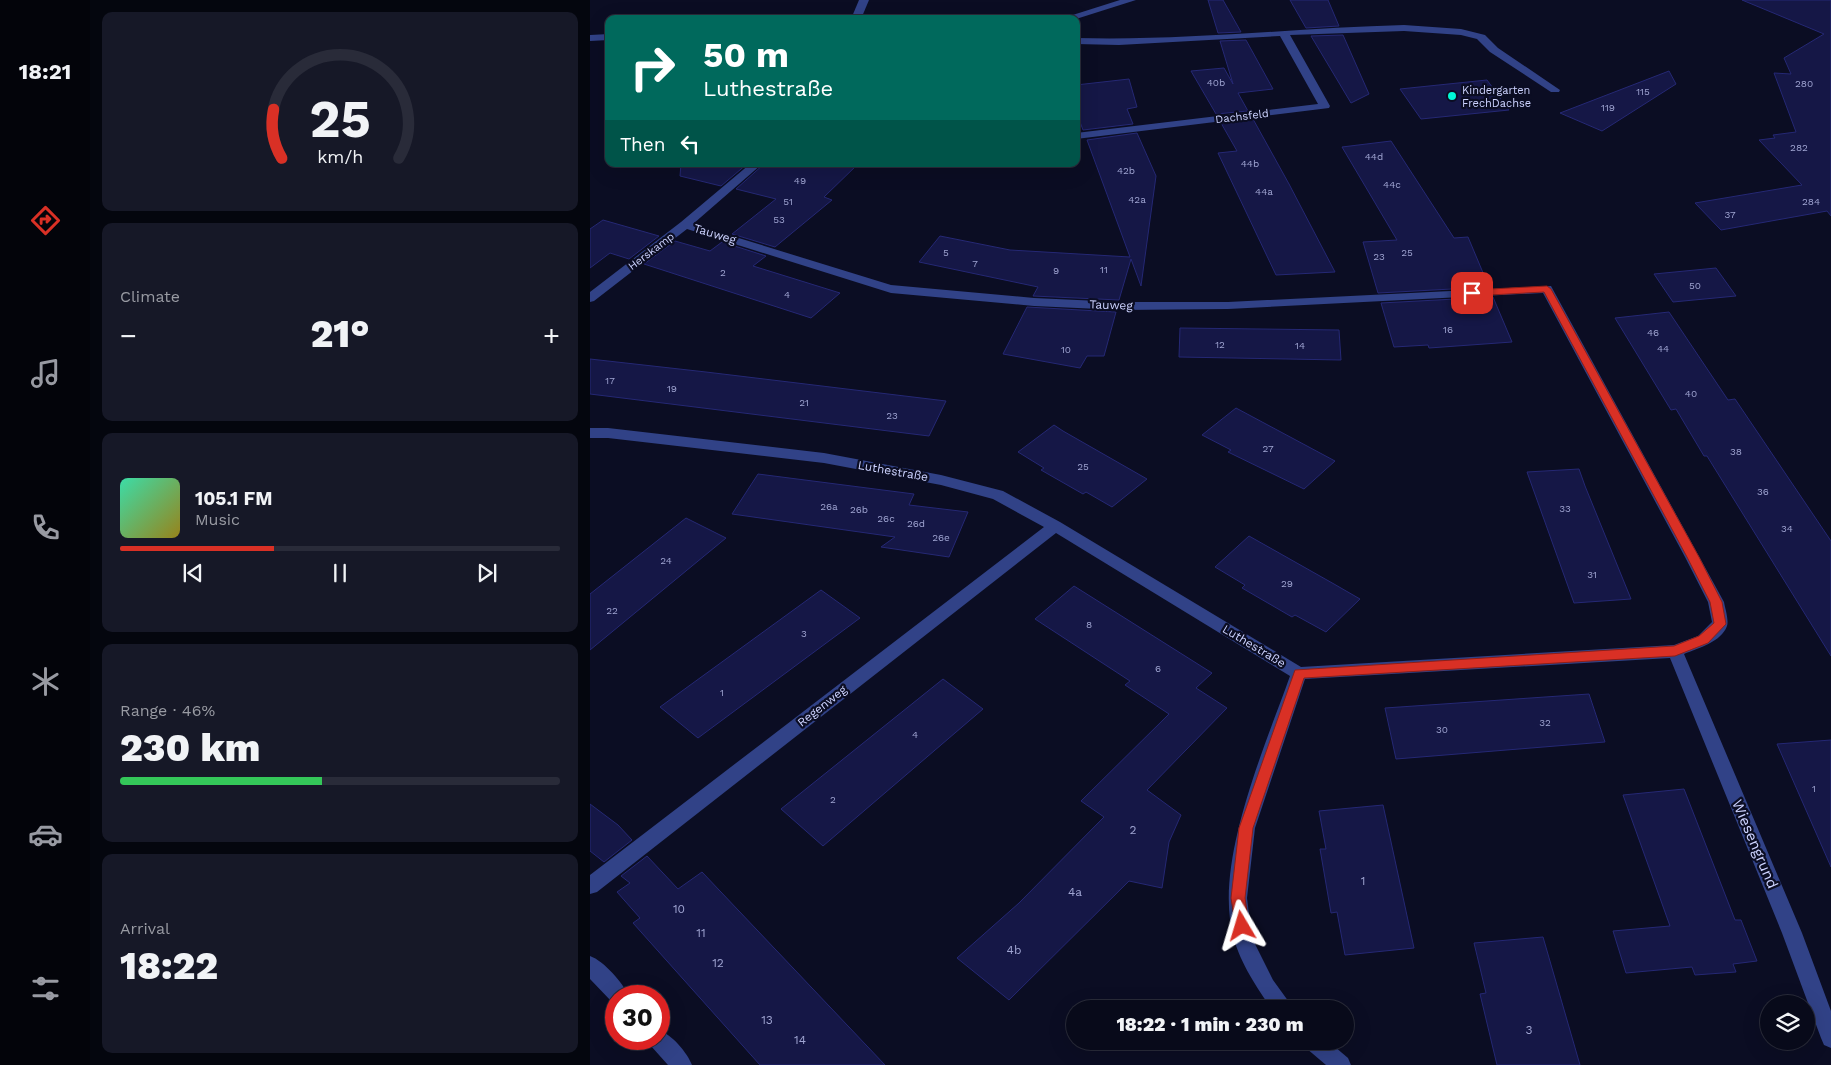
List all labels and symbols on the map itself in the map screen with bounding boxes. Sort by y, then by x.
house number: 40b [1207,77,1225,88]
house number: 280 [1795,78,1813,89]
place label: Kindergarten FrechDachse [1462,84,1531,110]
house number: 115 [1636,86,1650,97]
marker: Kindergarten FrechDachse [1446,90,1458,102]
house number: 119 [1601,102,1615,113]
street label: Dachsfeld [1215,107,1270,126]
house number: 282 [1790,142,1808,153]
house number: 44d [1365,151,1383,162]
house number: 44b [1241,158,1259,169]
house number: 42b [1117,165,1135,176]
house number: 49 [794,175,806,186]
house number: 44c [1383,179,1401,190]
house number: 44a [1255,186,1273,197]
house number: 42a [1128,194,1146,205]
house number: 51 [783,196,793,207]
house number: 284 [1802,196,1820,207]
house number: 37 [1724,209,1736,220]
house number: 53 [773,214,785,225]
street label: Tauweg [692,221,738,247]
street label: Herskamp [626,230,677,273]
house number: 5 [943,247,949,258]
house number: 25 [1401,247,1413,258]
house number: 23 [1373,251,1385,262]
house number: 7 [972,258,978,269]
house number: 11 [1100,264,1108,275]
house number: 9 [1053,265,1059,276]
house number: 2 [720,267,726,278]
pin [1451,272,1493,314]
house number: 50 [1689,280,1701,291]
house number: 4 [784,289,790,300]
street label: Tauweg [1089,297,1134,313]
house number: 16 [1443,324,1453,335]
house number: 46 [1647,327,1659,338]
house number: 12 [1215,339,1225,350]
house number: 14 [1295,340,1305,351]
house number: 44 [1657,343,1669,354]
house number: 10 [1061,344,1071,355]
house number: 17 [605,375,615,386]
house number: 19 [667,383,677,394]
house number: 40 [1685,388,1697,399]
house number: 21 [799,397,809,408]
house number: 23 [886,410,898,421]
house number: 27 [1262,443,1274,454]
house number: 38 [1730,446,1742,457]
street label: Luthestraße [857,458,929,484]
house number: 25 [1077,461,1089,472]
house number: 36 [1757,486,1769,497]
house number: 26a [820,501,838,512]
house number: 33 [1559,503,1571,514]
house number: 26b [850,504,868,515]
house number: 26c [877,513,895,524]
house number: 26d [907,518,925,529]
house number: 34 [1781,523,1793,534]
house number: 26e [932,532,950,543]
house number: 24 [660,555,672,566]
house number: 31 [1587,569,1597,580]
house number: 29 [1281,578,1293,589]
house number: 22 [606,605,618,616]
house number: 8 [1086,619,1092,630]
street label: Luthestraße [1220,622,1288,670]
house number: 3 [801,628,807,639]
house number: 6 [1155,663,1161,674]
street label: Regenweg [795,682,850,730]
house number: 1 [720,687,724,698]
house number: 32 [1539,717,1551,728]
house number: 30 [1436,724,1448,735]
house number: 4 [912,729,918,740]
house number: 1 [1812,783,1816,794]
house number: 2 [830,794,836,805]
street label: Wiesengrund [1728,797,1782,891]
house number: 2 [1130,823,1137,837]
house number: 1 [1361,874,1365,888]
house number: 4a [1068,885,1082,899]
position arrow [1215,899,1267,951]
house number: 10 [673,902,685,916]
house number: 11 [696,926,706,940]
house number: 4b [1007,943,1021,957]
house number: 12 [712,956,724,970]
speed limit sign: 30 [605,985,670,1050]
house number: 13 [761,1013,773,1027]
house number: 3 [1526,1023,1533,1037]
house number: 14 [794,1033,806,1047]

